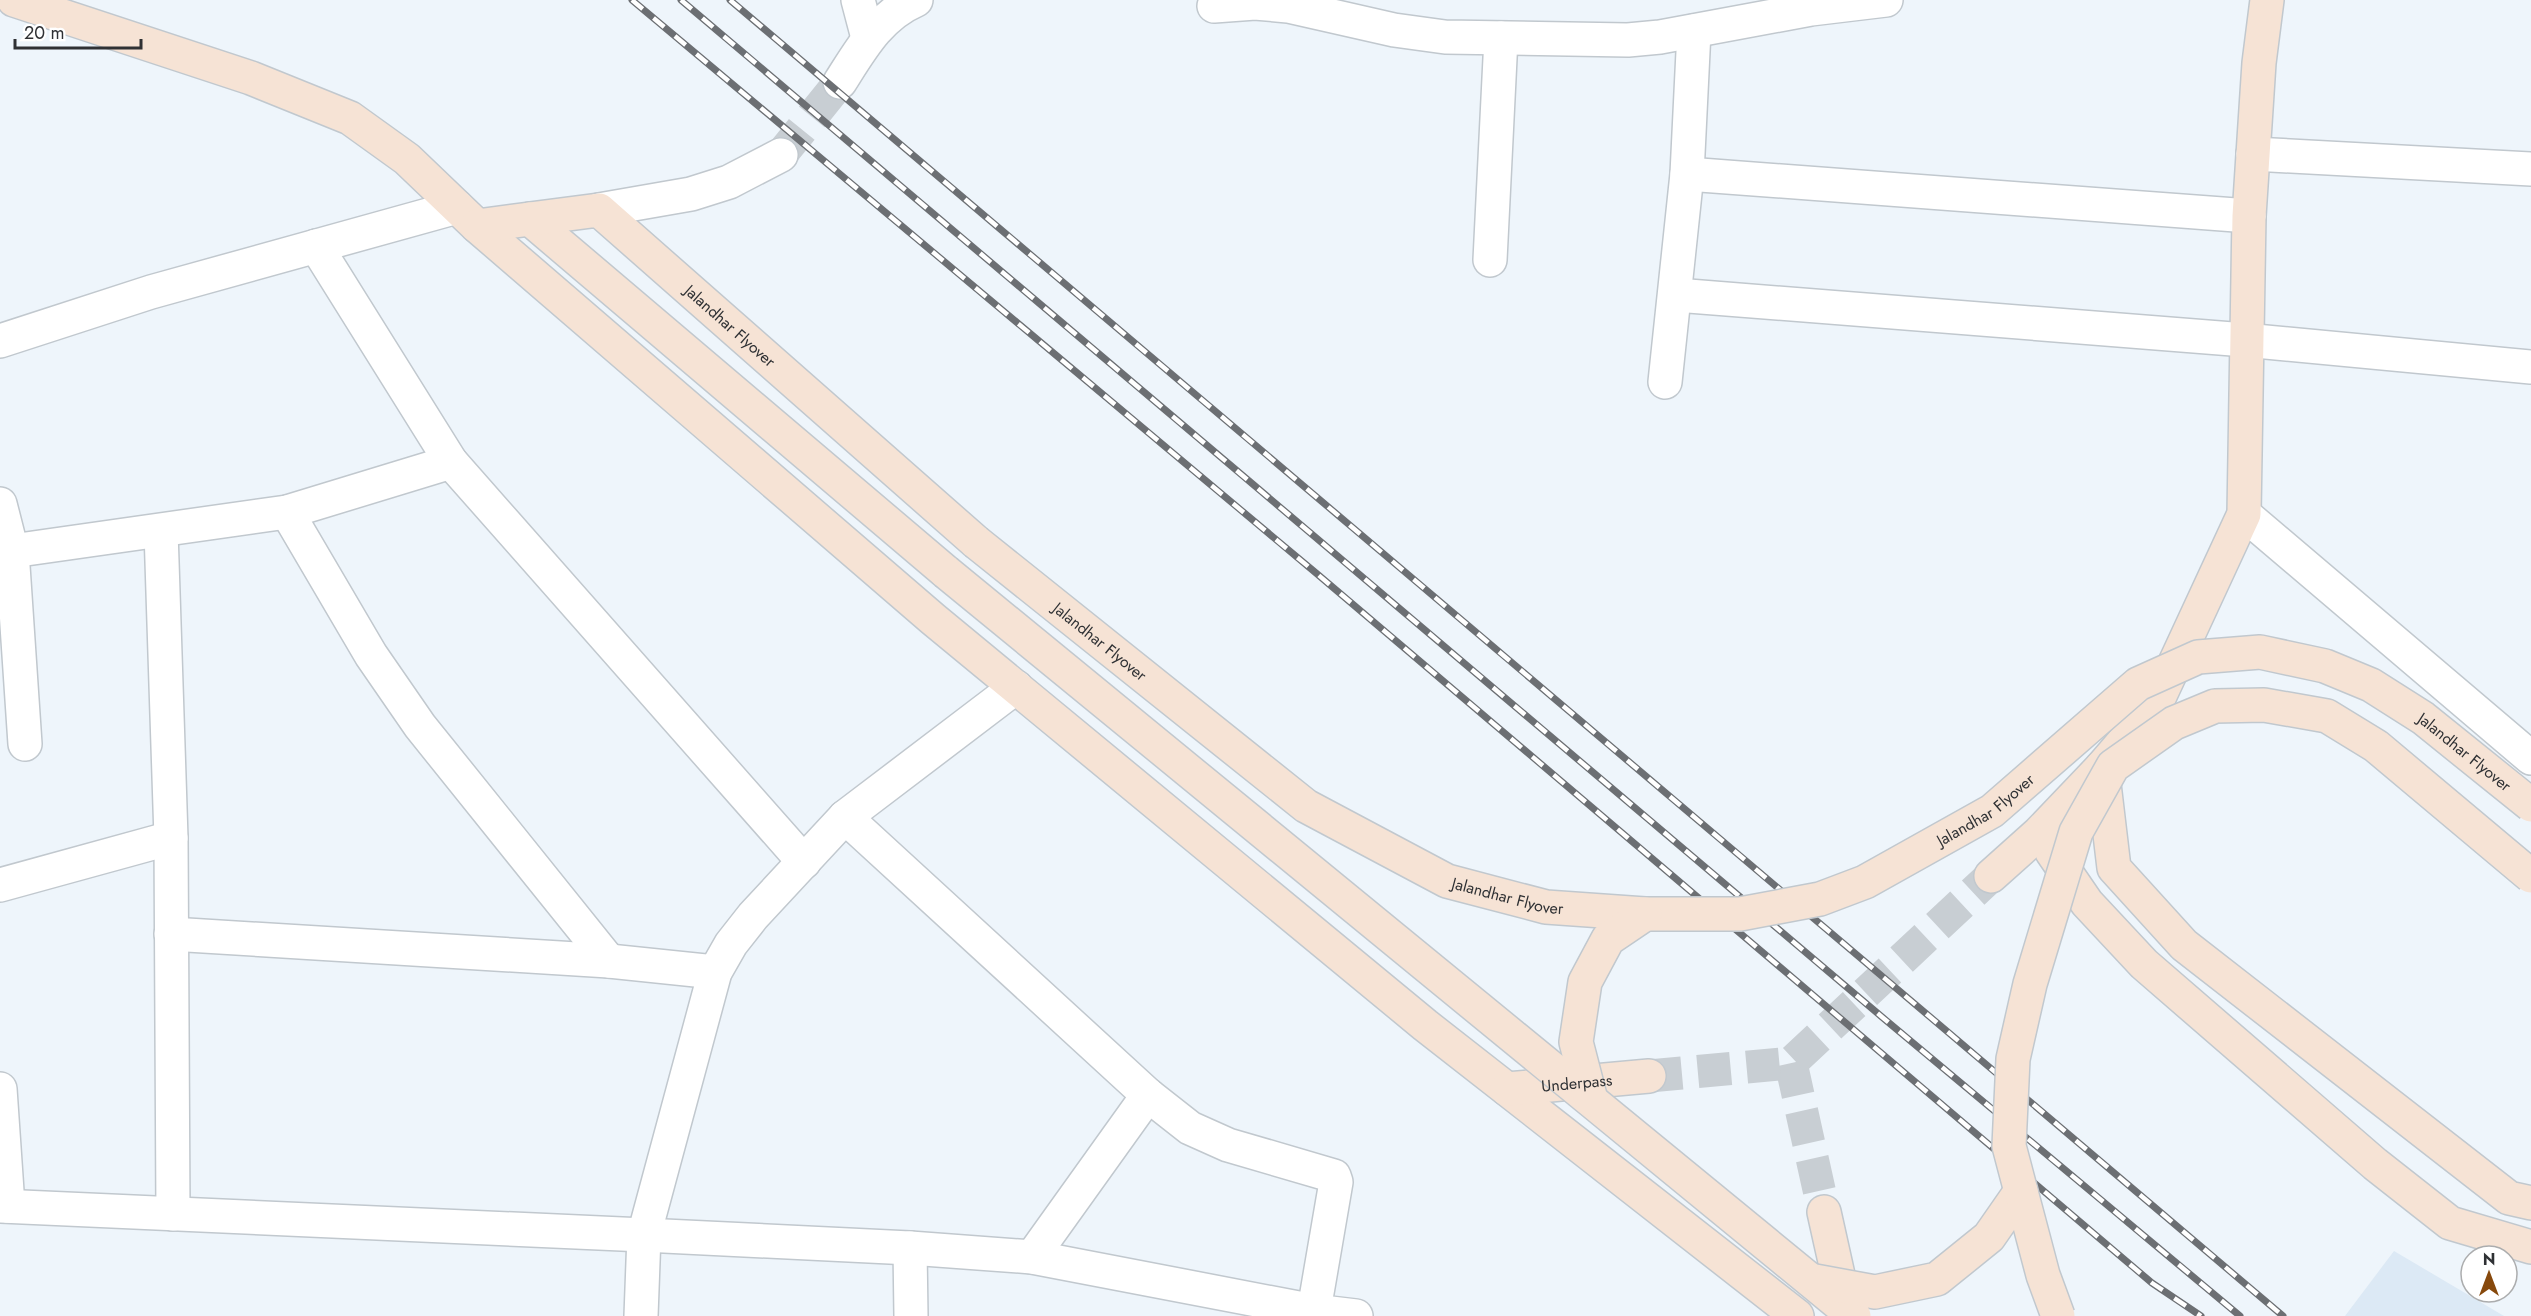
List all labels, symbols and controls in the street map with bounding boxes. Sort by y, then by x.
scale bar [15,12,141,50]
text: 20 m [24,20,64,46]
street label: Jalandhar Flyover [678,278,781,372]
street label: Jalandhar Flyover [1047,595,1152,686]
street label: Jalandhar Flyover [2412,705,2517,797]
street label: Jalandhar Flyover [1930,768,2039,852]
street label: Jalandhar Flyover [1447,871,1565,920]
street label: Underpass [1540,1068,1613,1097]
north arrow [2459,1244,2519,1304]
text: N [2483,1248,2495,1271]

